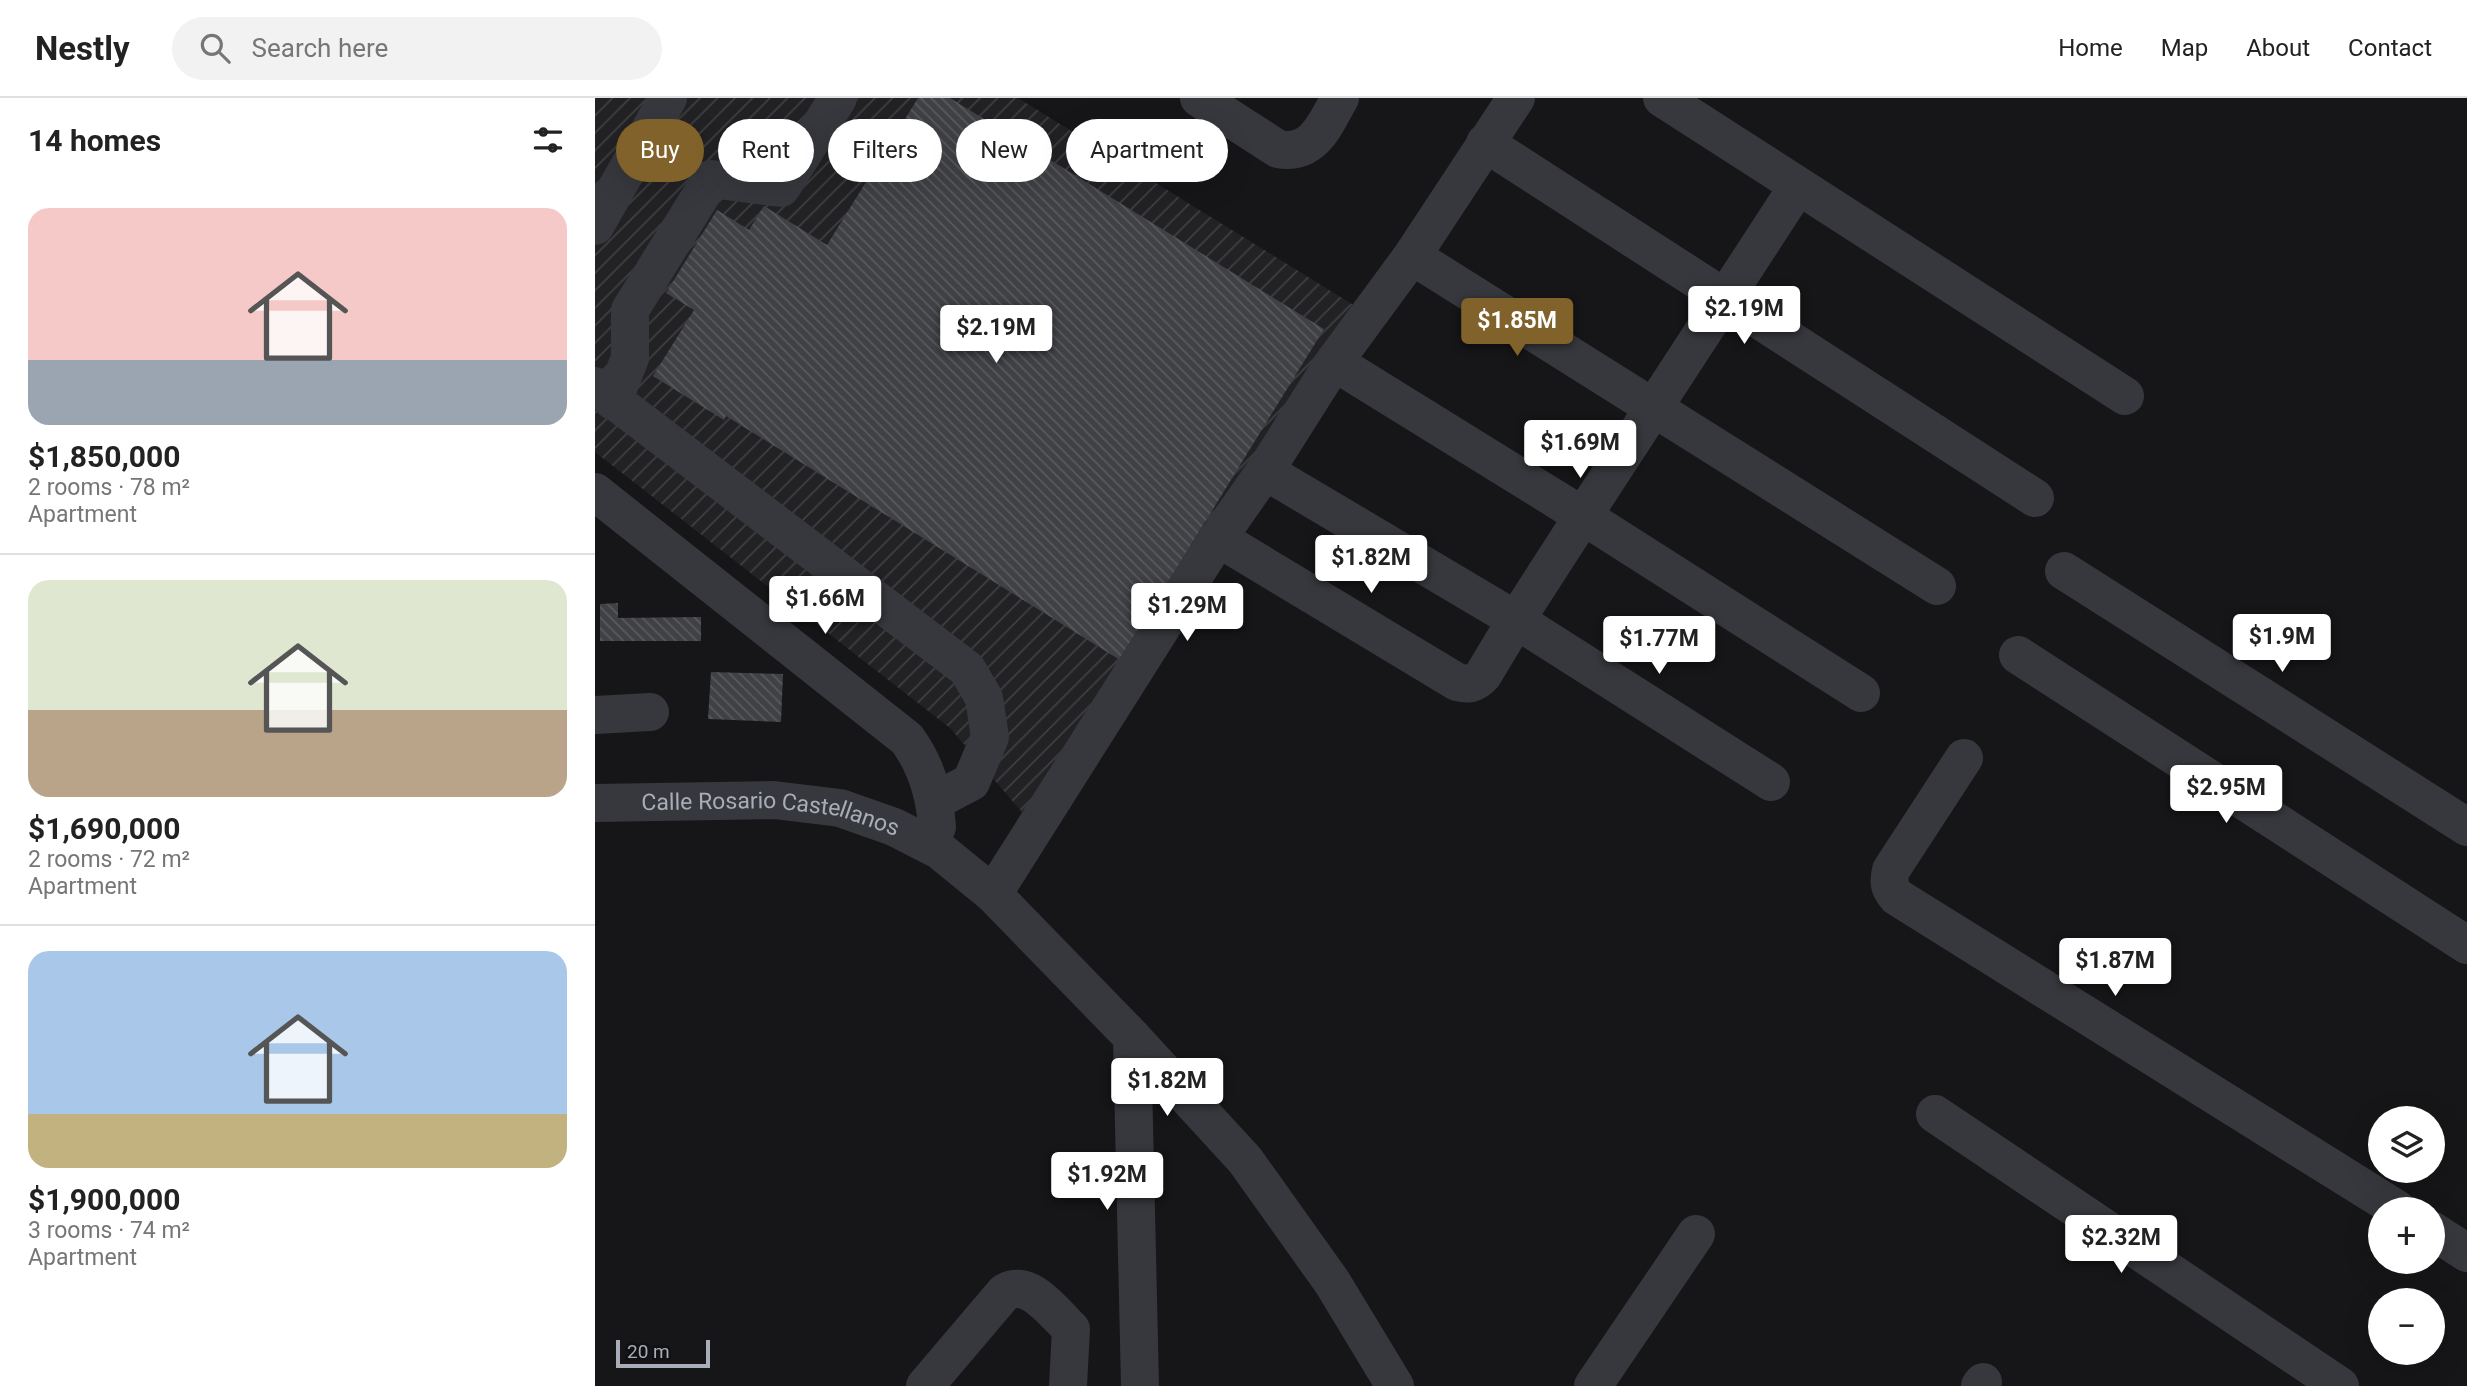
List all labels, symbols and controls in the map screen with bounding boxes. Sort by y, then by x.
search box [172,17,662,80]
text: Nestly [35,29,130,68]
icon: search [196,29,234,67]
text: Search here [252,33,388,63]
text: Home [2058,34,2123,62]
text: Map [2161,34,2208,62]
text: About [2246,34,2310,62]
text: Contact [2348,34,2432,62]
chip: Buy [616,119,704,182]
chip: Rent [718,119,814,182]
chip: Filters [828,119,942,182]
chip: New [956,119,1052,182]
chip: Apartment [1066,119,1228,182]
icon: filters [529,121,567,159]
text: 14 homes [28,123,161,158]
icon: home [235,253,361,379]
pin: $2.19M [1687,286,1801,346]
text: $2.19M [1704,295,1784,322]
pin: $1.85M [1460,299,1574,358]
pin: $2.19M [939,306,1053,365]
text: $1.85M [1477,307,1557,334]
text: $2.19M [956,314,1036,341]
pin: $1.69M [1523,420,1637,480]
text: $1.69M [1540,429,1620,456]
text: $1,850,000 [28,439,180,474]
text: 2 rooms · 78 m² [28,474,190,501]
text: Apartment [28,501,137,528]
pin: $1.82M [1314,536,1428,595]
text: $1.82M [1331,544,1411,571]
pin: $1.66M [768,576,882,636]
pin: $1.29M [1130,584,1244,643]
text: $1.66M [785,585,865,612]
text: $1.29M [1147,592,1227,619]
pin: $1.9M [2233,614,2331,674]
pin: $1.77M [1602,616,1716,676]
text: $1.9M [2249,623,2315,650]
icon: home [235,625,361,751]
text: $1.77M [1619,625,1699,652]
pin: $2.95M [2169,766,2283,825]
text: $2.95M [2186,774,2266,801]
street label: Calle Rosario Castellanos [641,786,903,841]
text: $1,690,000 [28,811,180,846]
text: 2 rooms · 72 m² [28,846,190,873]
text: Apartment [28,873,137,900]
pin: $1.87M [2058,939,2172,998]
text: $1.87M [2075,947,2155,974]
icon: home [235,996,361,1122]
pin: $1.82M [1110,1058,1224,1118]
text: $1.82M [1127,1067,1207,1094]
map controls [2368,1106,2445,1365]
button: layers [2368,1106,2445,1183]
pin: $1.92M [1050,1152,1164,1212]
text: $1.92M [1067,1161,1147,1188]
text: $1,900,000 [28,1182,180,1217]
button: + [2368,1197,2445,1274]
pin: $2.32M [2064,1216,2178,1275]
text: 3 rooms · 74 m² [28,1217,190,1244]
text: $2.32M [2081,1224,2161,1251]
text: Apartment [28,1244,137,1271]
button: − [2368,1288,2445,1365]
scale bar [616,1337,711,1369]
text: 20 m [627,1340,670,1363]

